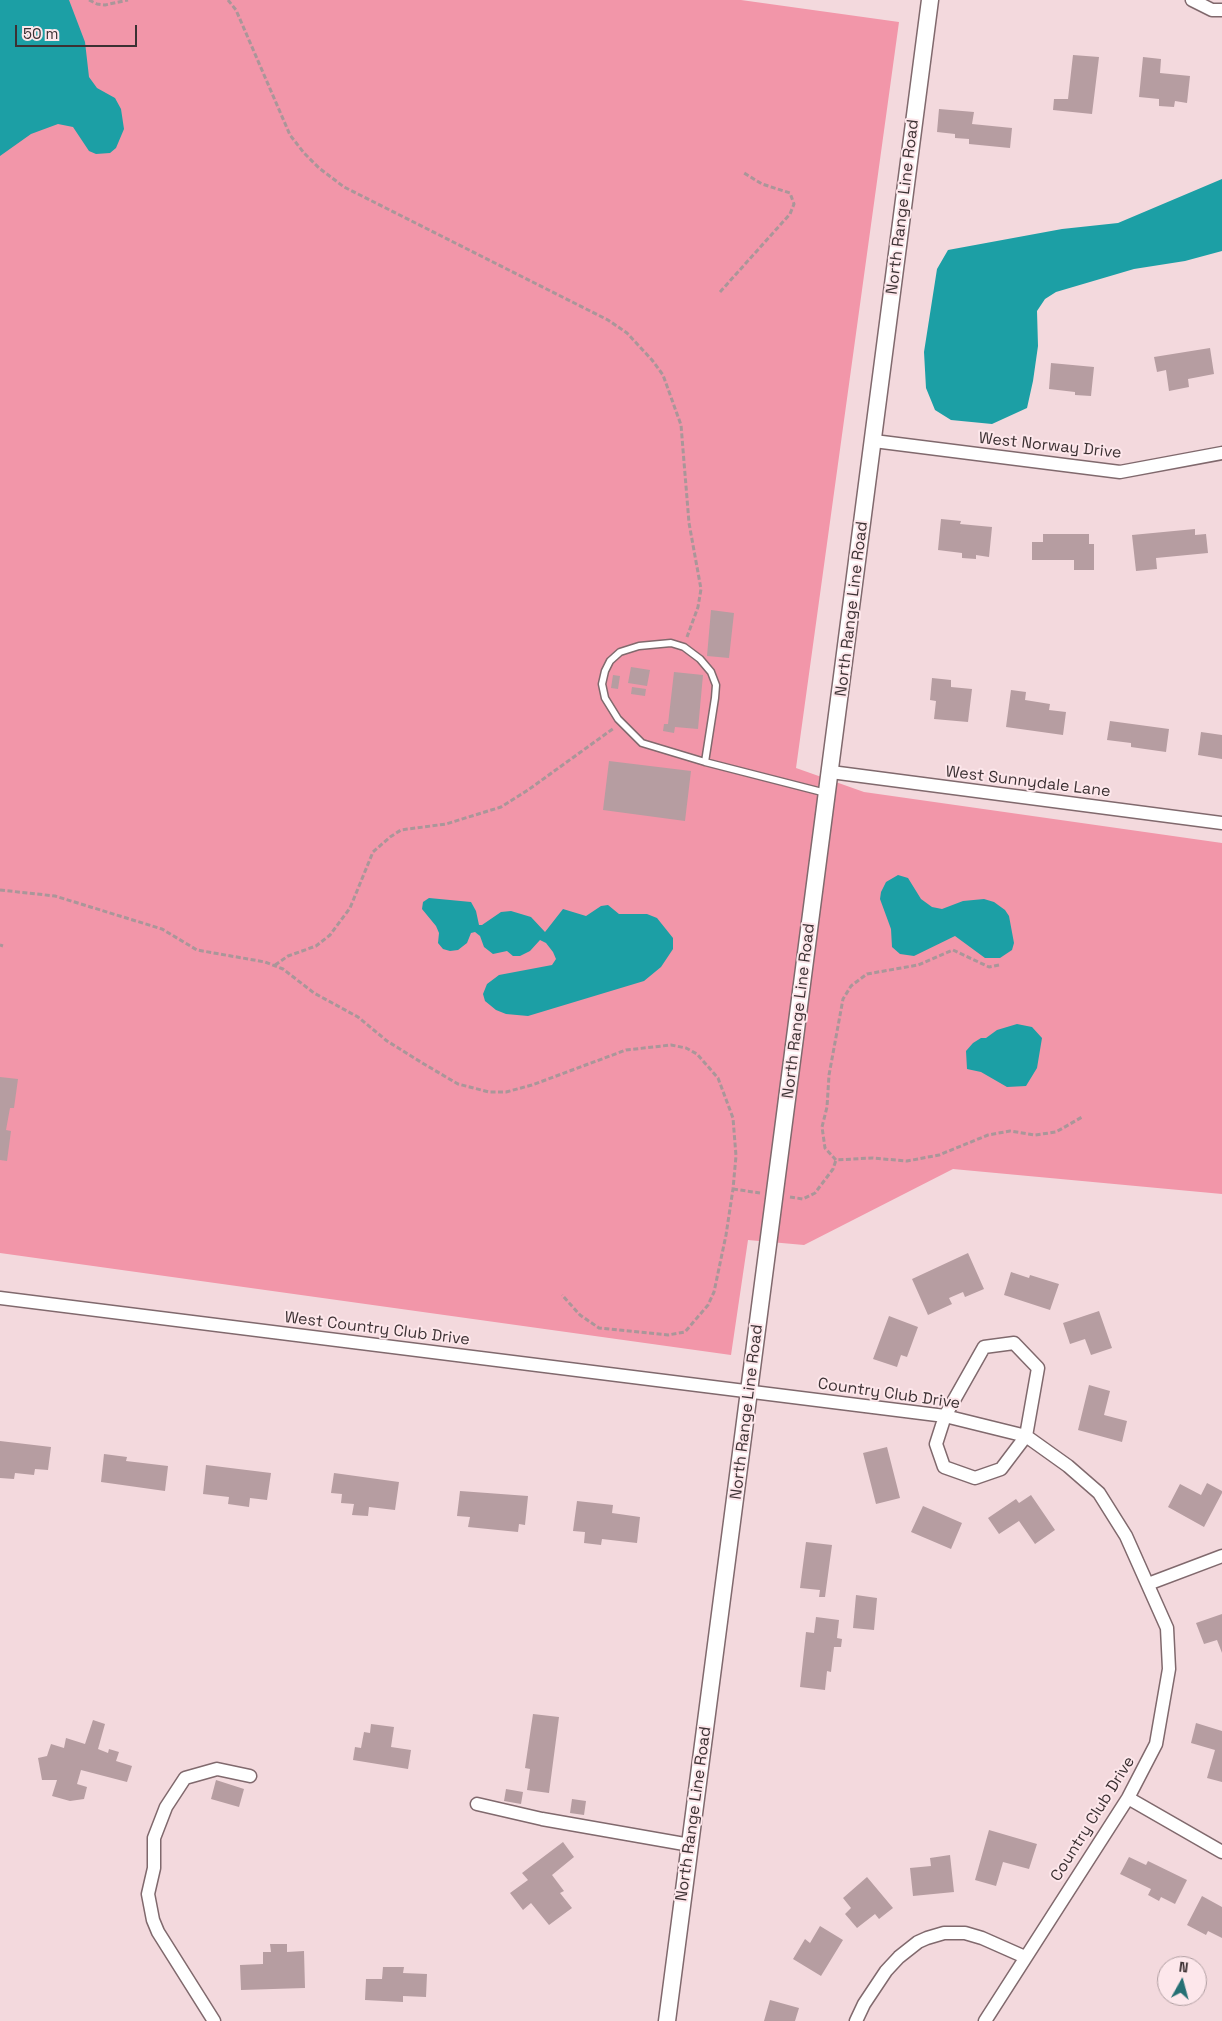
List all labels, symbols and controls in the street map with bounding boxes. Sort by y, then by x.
scale bar [18,15,140,47]
text: 50 m [23,24,58,43]
street label: North Range Line Road [883,118,923,296]
street label: West Norway Drive [978,429,1122,463]
street label: North Range Line Road [832,520,872,698]
street label: West Sunnydale Lane [944,762,1112,802]
street label: North Range Line Road [779,922,819,1100]
street label: West Country Club Drive [283,1308,471,1350]
street label: North Range Line Road [727,1323,767,1501]
street label: Country Club Drive [817,1375,961,1413]
street label: North Range Line Road [672,1725,716,1903]
street label: Country Club Drive [1047,1753,1139,1885]
north arrow [1157,1956,1207,2006]
text: N [1178,1958,1189,1977]

